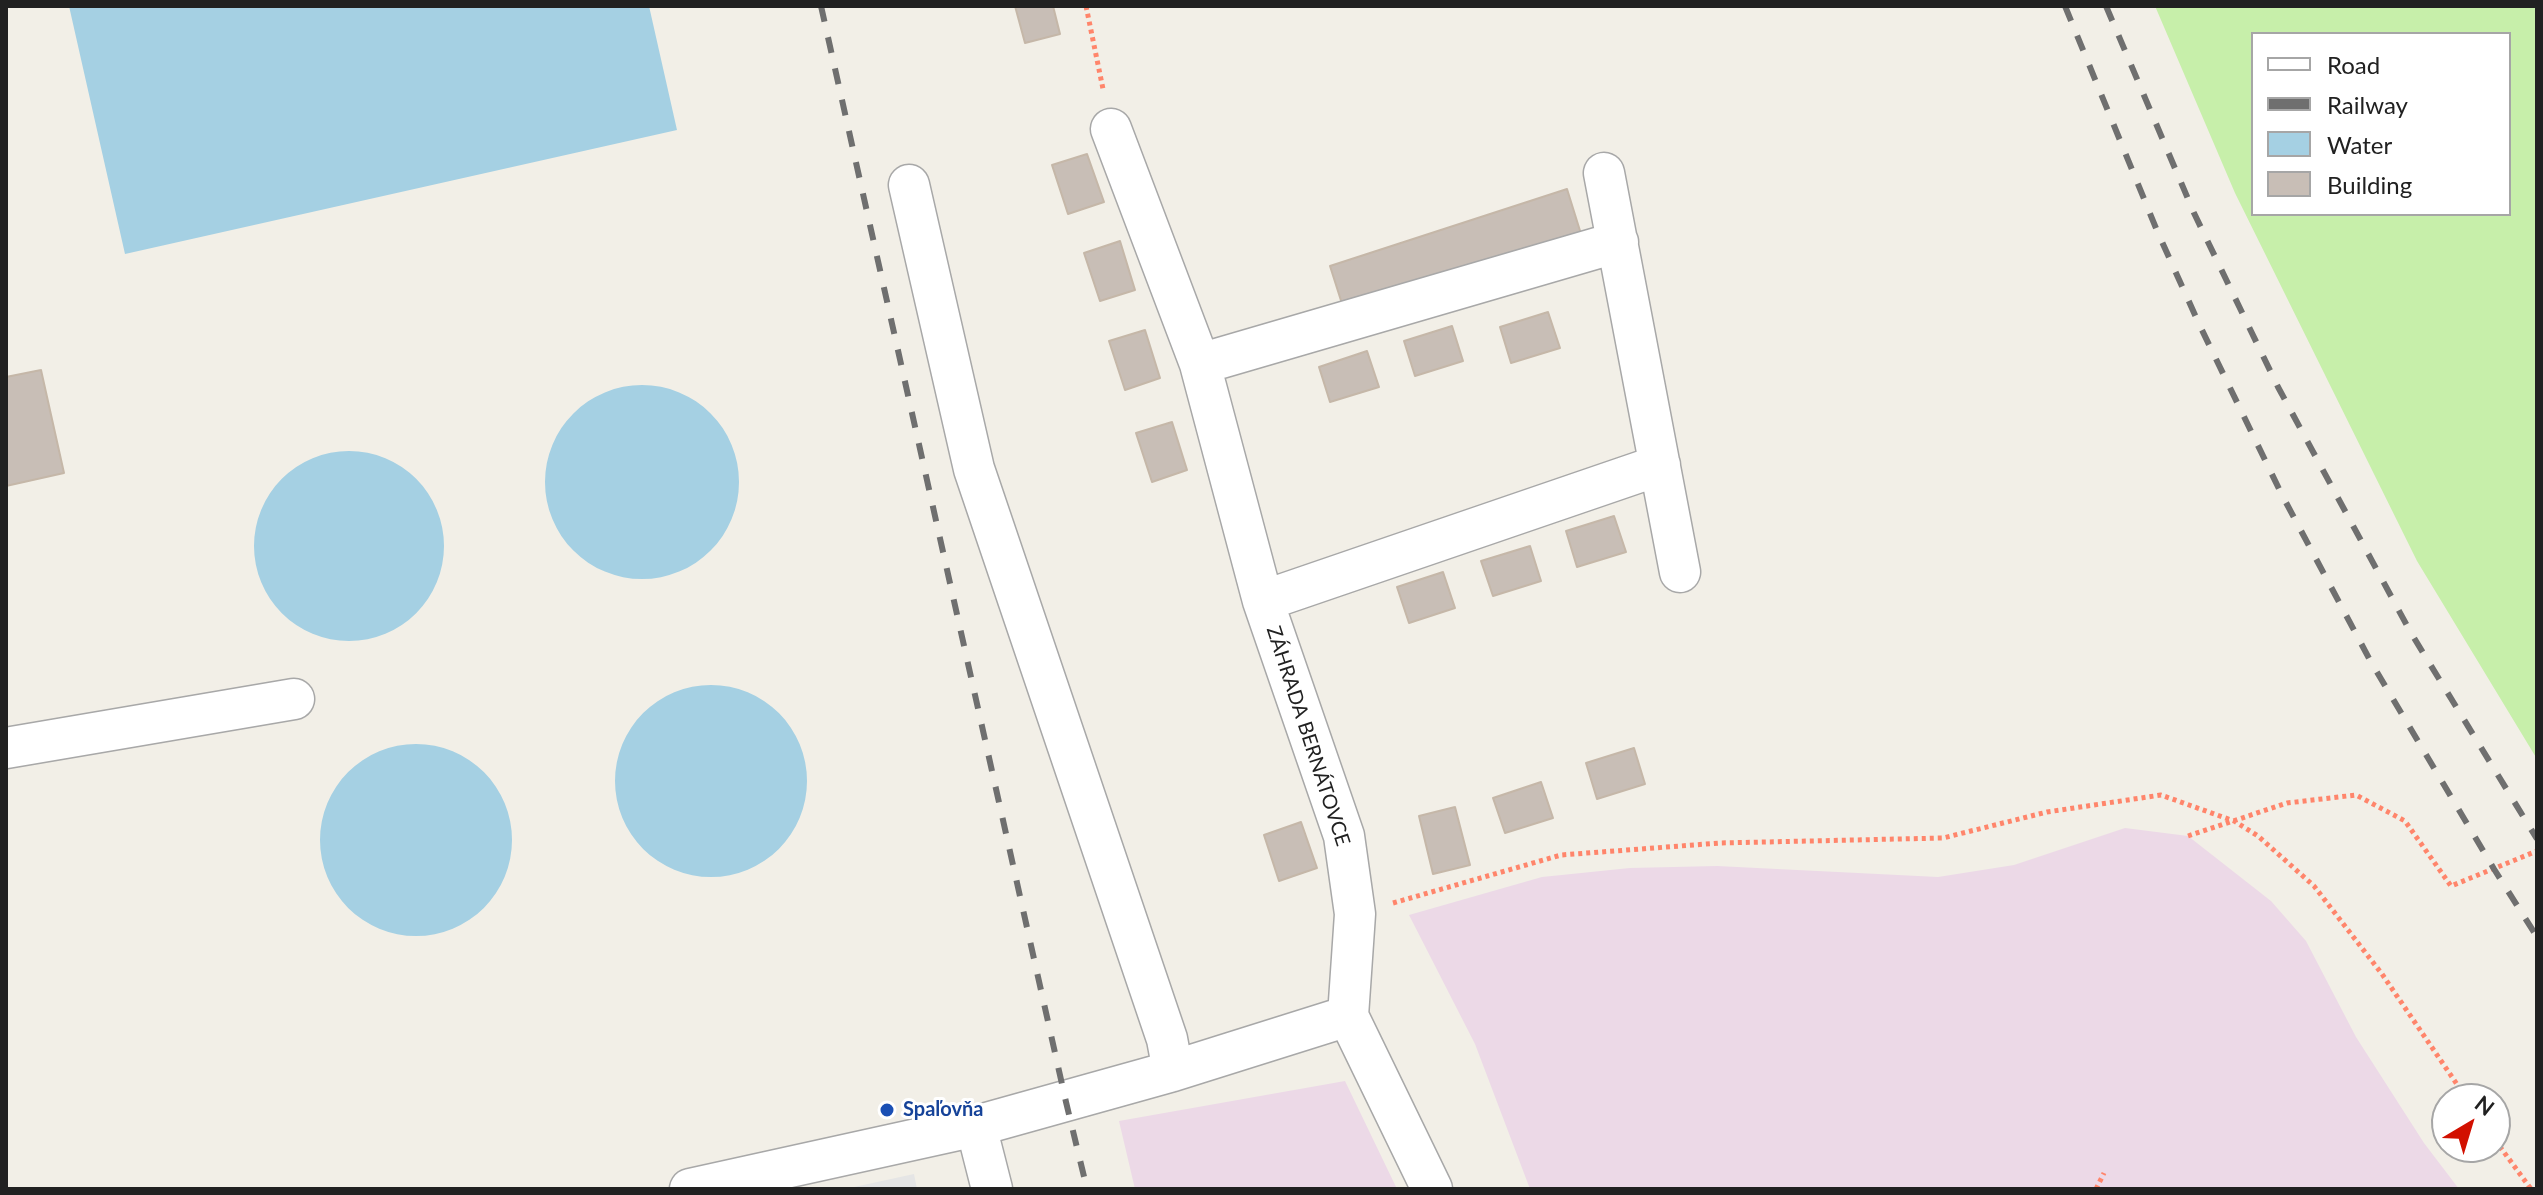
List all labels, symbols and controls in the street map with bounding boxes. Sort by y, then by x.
legend [2251,32,2511,216]
text: Road [2327,50,2380,79]
text: Railway [2327,90,2408,119]
text: Water [2327,130,2392,159]
text: Building [2327,170,2412,199]
street label: ZÁHRADA BERNÁTOVCE [1261,623,1355,849]
north arrow [2431,1083,2511,1163]
text: N [2470,1089,2500,1121]
place label: Spaľovňa [903,1098,983,1122]
marker: Spaľovňa [878,1101,896,1119]

